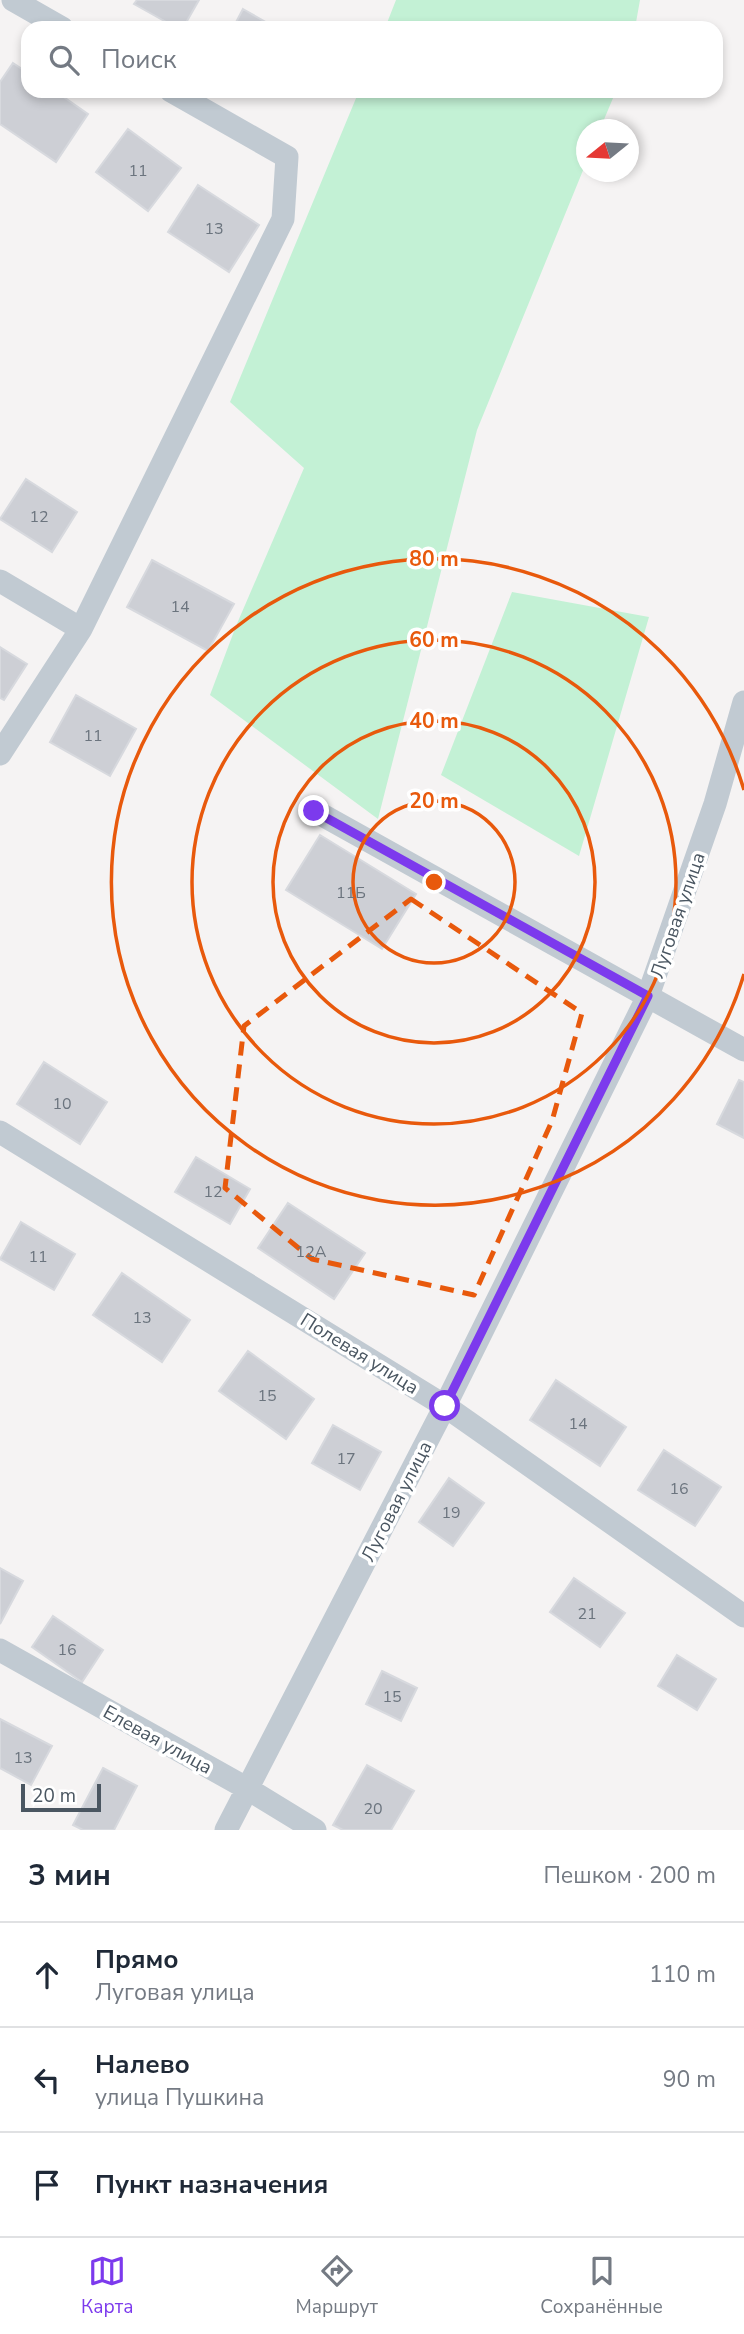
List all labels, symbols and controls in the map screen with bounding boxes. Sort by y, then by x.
search box [21,21,723,98]
icon: search [45,41,83,79]
text: Поиск [101,42,177,77]
north arrow [576,119,639,182]
house number: 11 [128,160,148,182]
house number: 13 [204,218,224,240]
house number: 12 [29,506,49,528]
text: 80 m [409,545,459,573]
house number: 14 [170,596,190,618]
text: 60 m [409,626,459,654]
text: 40 m [409,707,459,735]
house number: 11 [83,725,103,747]
text: 20 m [409,787,459,815]
route end [298,795,329,826]
street label: Луговая улица [644,849,712,982]
centre of rings [422,870,446,894]
house number: 11Б [336,882,366,904]
house number: 10 [52,1093,72,1115]
house number: 12 [203,1181,223,1203]
house number: 12А [296,1241,327,1263]
house number: 11 [28,1246,48,1268]
house number: 13 [132,1307,152,1329]
street label: Полевая улица [295,1307,424,1401]
house number: 15 [257,1385,277,1407]
route start [429,1390,460,1421]
house number: 14 [568,1413,588,1435]
street label: Луговая улица [355,1437,438,1566]
house number: 17 [336,1448,356,1470]
house number: 16 [669,1478,689,1500]
house number: 19 [441,1502,461,1524]
house number: 21 [577,1603,597,1625]
house number: 16 [57,1639,77,1661]
house number: 15 [382,1686,402,1708]
street label: Елевая улица [98,1699,217,1781]
house number: 13 [13,1747,33,1769]
scale bar [21,1781,102,1813]
text: 20 m [32,1783,76,1809]
house number: 20 [363,1798,383,1820]
text: 3 мин [28,1855,111,1896]
text: Пешком · 200 m [543,1860,716,1891]
text: Прямо [95,1942,179,1977]
icon: ahead [28,1956,66,1994]
text: 110 m [649,1959,716,1990]
text: Луговая улица [95,1977,255,2008]
text: Налево [95,2047,190,2082]
icon: left [28,2061,66,2099]
text: 90 m [663,2064,716,2095]
text: улица Пушкина [95,2082,264,2113]
icon: arrive [28,2166,66,2204]
text: Пункт назначения [95,2167,328,2202]
tab: Карта [81,2252,133,2320]
tab: Маршрут [296,2252,378,2320]
tab: Сохранённые [540,2252,663,2320]

